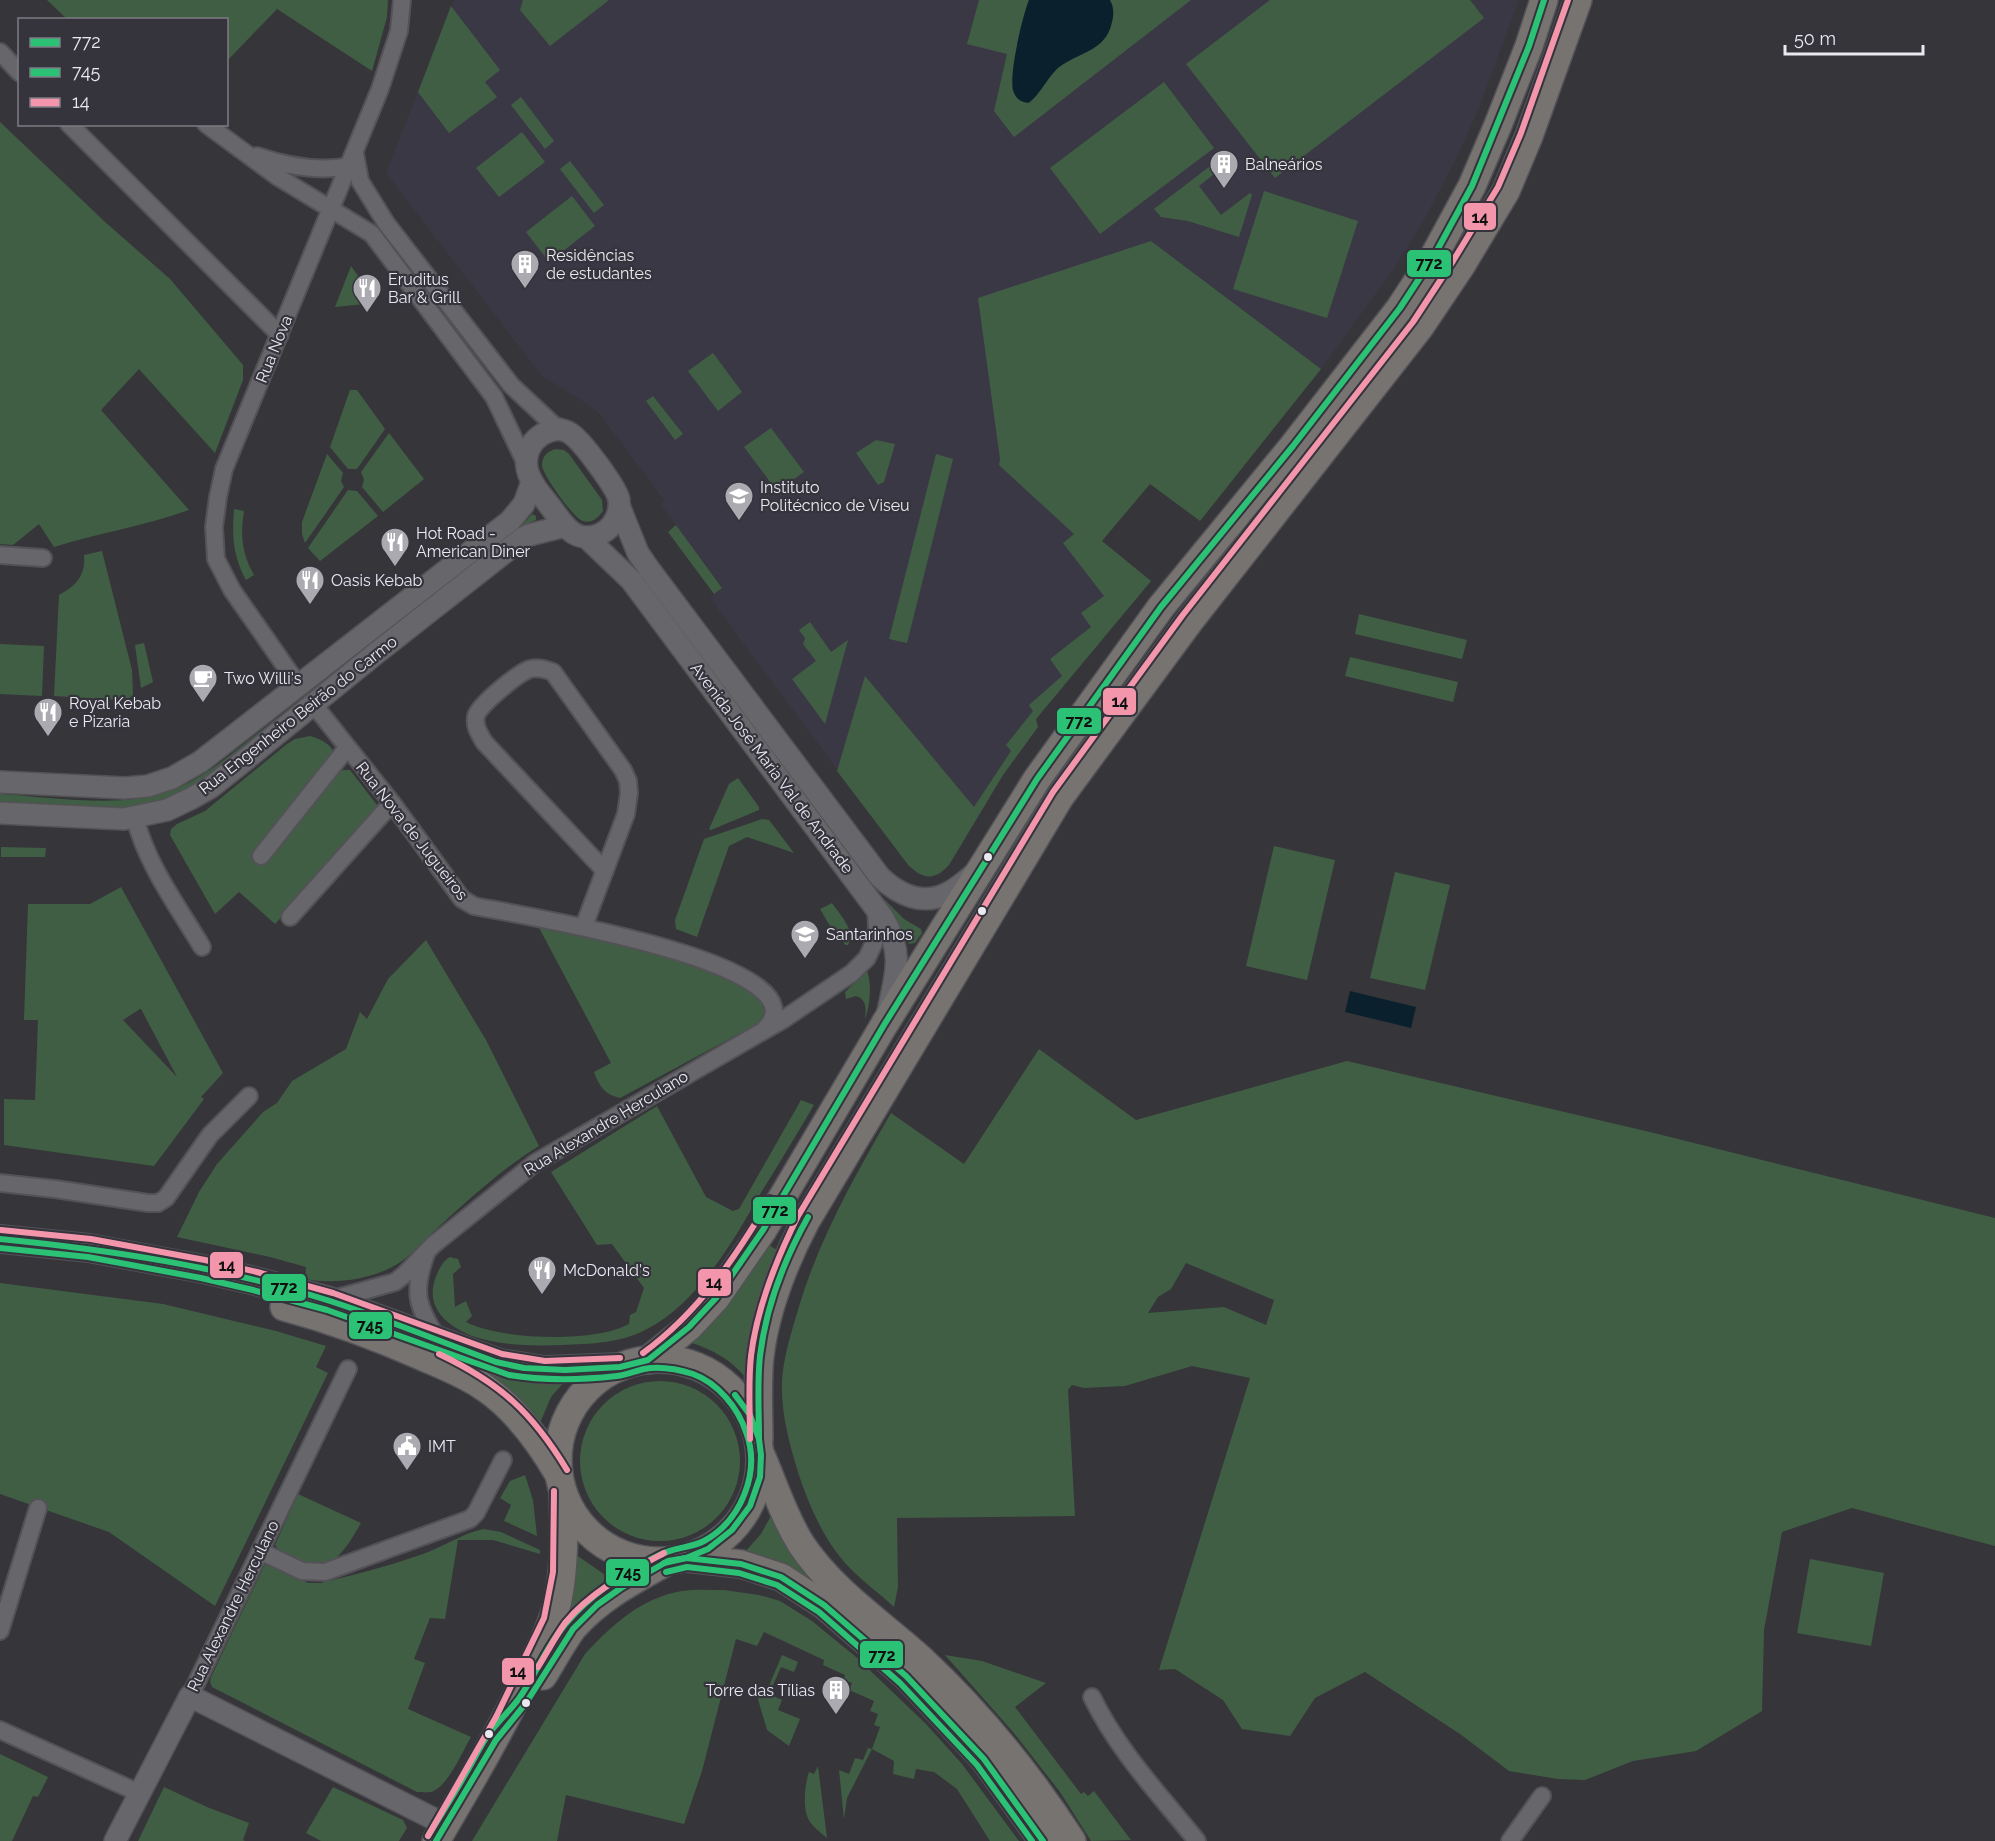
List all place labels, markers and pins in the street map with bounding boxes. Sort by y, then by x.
building icon: Balneários [1208,148,1240,190]
place label: Balneários [1245,155,1323,174]
place label: Residências de estudantes [546,246,652,283]
building icon: Residências de estudantes [509,248,541,290]
place label: Eruditus Bar & Grill [388,270,461,307]
restaurant icon: Eruditus Bar & Grill [351,272,383,314]
place label: Instituto Politécnico de Viseu [760,478,910,515]
school or university icon: Instituto Politécnico de Viseu [723,480,755,522]
place label: Hot Road - American Diner [416,524,531,561]
restaurant icon: Hot Road - American Diner [379,526,411,568]
restaurant icon: Oasis Kebab [294,564,326,606]
place label: Oasis Kebab [331,571,422,590]
cafe icon: Two Willi's [187,662,219,704]
place label: Two Willi's [224,669,302,688]
place label: Royal Kebab e Pizaria [69,694,161,731]
restaurant icon: Royal Kebab e Pizaria [32,696,64,738]
unlabelled marker [982,851,994,863]
unlabelled marker [976,905,988,917]
school or university icon: Santarinhos [789,918,821,960]
place label: Santarinhos [826,925,913,944]
restaurant icon: McDonald's [526,1254,558,1296]
place label: McDonald's [563,1261,650,1280]
public building icon: IMT [391,1430,423,1472]
place label: IMT [428,1437,456,1456]
building icon: Torre das Tílias [820,1674,852,1716]
place label: Torre das Tílias [706,1681,815,1700]
unlabelled marker [520,1697,532,1709]
unlabelled marker [483,1728,495,1740]

